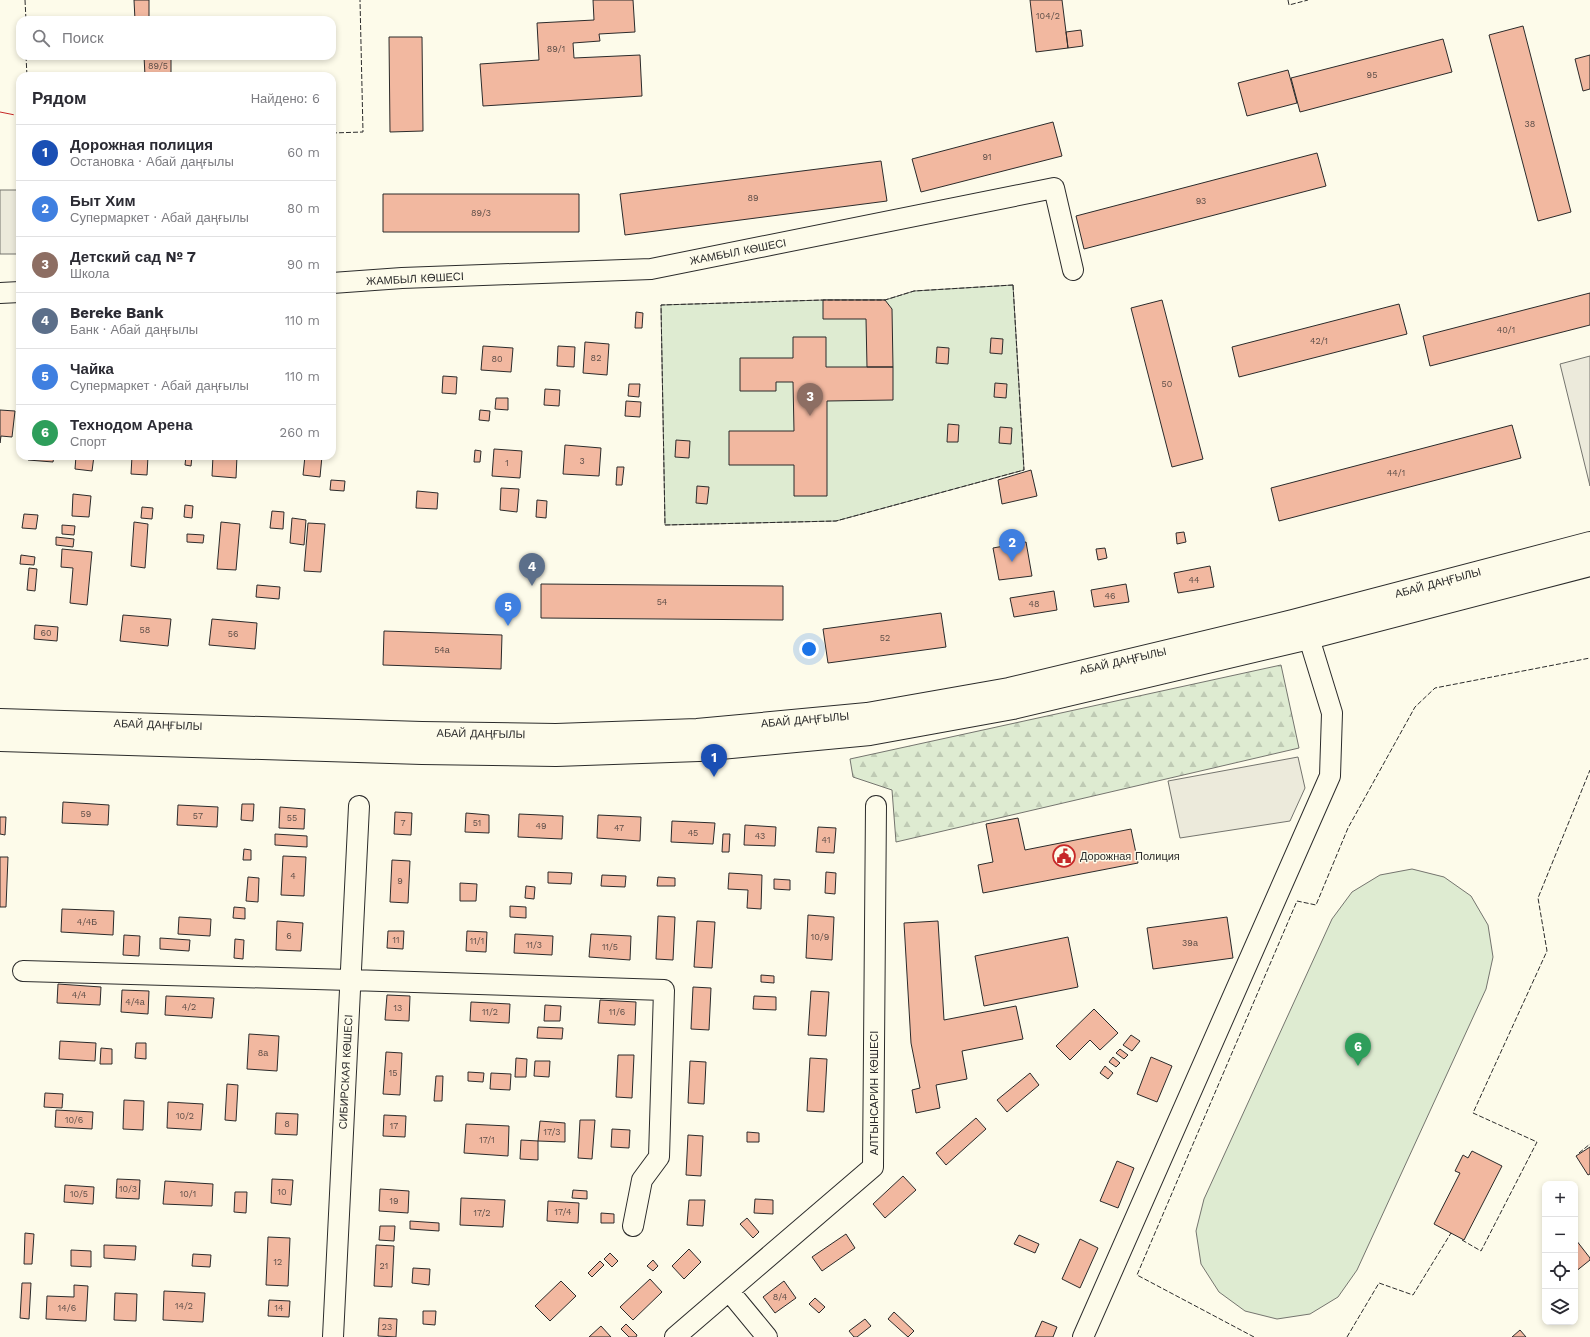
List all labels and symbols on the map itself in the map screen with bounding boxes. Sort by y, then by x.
house number: 104/2 [1036,11,1060,21]
house number: 89/1 [547,44,565,54]
house number: 89/5 [148,61,168,71]
house number: 95 [1367,70,1377,80]
house number: 38 [1525,119,1535,129]
house number: 91 [982,152,992,162]
house number: 89 [747,193,759,203]
house number: 93 [1196,196,1206,206]
house number: 89/3 [471,208,491,218]
street label: ЖАМБЫЛ КӨШЕСІ [689,236,787,268]
street label: ЖАМБЫЛ КӨШЕСІ [366,270,464,288]
house number: 40/1 [1497,325,1515,335]
house number: 42/1 [1310,336,1328,346]
house number: 82 [591,353,601,363]
house number: 80 [491,354,503,364]
house number: 50 [1162,379,1173,389]
pin: 3 [797,383,823,416]
house number: 3 [579,456,585,466]
house number: 1 [505,458,509,468]
house number: 44/1 [1387,468,1405,478]
pin: 2 [999,529,1025,562]
pin: 4 [519,553,545,586]
street label: АБАЙ ДАҢҒЫЛЫ [1393,565,1483,601]
house number: 44 [1189,575,1200,585]
house number: 46 [1105,591,1115,601]
pin: 5 [495,593,521,626]
house number: 54 [657,597,668,607]
house number: 48 [1028,599,1040,609]
house number: 58 [140,625,150,635]
house number: 60 [40,628,52,638]
house number: 56 [228,629,238,639]
house number: 52 [880,633,890,643]
your location [799,639,819,659]
house number: 54а [434,645,450,655]
street label: АБАЙ ДАҢҒЫЛЫ [1078,645,1168,677]
street label: АБАЙ ДАҢҒЫЛЫ [760,710,850,730]
street label: АБАЙ ДАҢҒЫЛЫ [113,717,203,733]
street label: АБАЙ ДАҢҒЫЛЫ [437,727,525,741]
pin: 1 [701,744,727,777]
house number: 59 [81,809,91,819]
house number: 57 [193,811,203,821]
house number: 55 [287,813,297,823]
house number: 7 [400,818,406,828]
house number: 51 [473,818,481,828]
house number: 49 [535,821,547,831]
house number: 47 [614,823,624,833]
house number: 45 [688,828,698,838]
house number: 43 [755,831,765,841]
house number: 41 [822,835,830,845]
public building icon: Дорожная Полиция [1051,843,1077,869]
place label: Дорожная Полиция [1080,850,1180,863]
house number: 4 [290,871,296,881]
house number: 9 [397,876,403,886]
house number: 4/4Б [77,917,97,927]
house number: 6 [286,931,292,941]
house number: 10/9 [811,932,829,942]
house number: 11 [392,935,400,945]
house number: 11/1 [470,936,484,946]
house number: 39а [1182,938,1198,948]
house number: 11/3 [526,940,542,950]
house number: 11/5 [602,942,618,952]
house number: 4/4 [72,990,87,1000]
house number: 4/4а [125,997,145,1007]
house number: 4/2 [182,1002,196,1012]
house number: 13 [394,1003,402,1013]
house number: 11/2 [482,1007,498,1017]
house number: 11/6 [609,1007,625,1017]
street label: СИБИРСКАЯ КӨШЕСІ [337,1014,355,1130]
street label: АЛТЫНСАРИН КӨШЕСІ [868,1031,881,1155]
pin: 6 [1345,1033,1371,1066]
house number: 8а [258,1048,268,1058]
house number: 15 [389,1068,397,1078]
house number: 10/2 [176,1111,194,1121]
house number: 10/6 [65,1115,83,1125]
house number: 8 [284,1119,290,1129]
house number: 17 [390,1121,398,1131]
house number: 17/3 [543,1127,561,1137]
house number: 17/1 [479,1135,495,1145]
house number: 10/3 [119,1184,137,1194]
house number: 10 [277,1187,287,1197]
house number: 10/5 [70,1189,88,1199]
house number: 10/1 [180,1189,196,1199]
house number: 19 [389,1196,399,1206]
house number: 17/4 [554,1207,572,1217]
house number: 17/2 [473,1208,491,1218]
house number: 12 [274,1257,282,1267]
house number: 21 [380,1261,388,1271]
house number: 8/4 [773,1292,788,1302]
house number: 14/2 [175,1301,193,1311]
house number: 14/6 [58,1303,76,1313]
house number: 14 [274,1303,284,1313]
house number: 23 [382,1322,392,1332]

